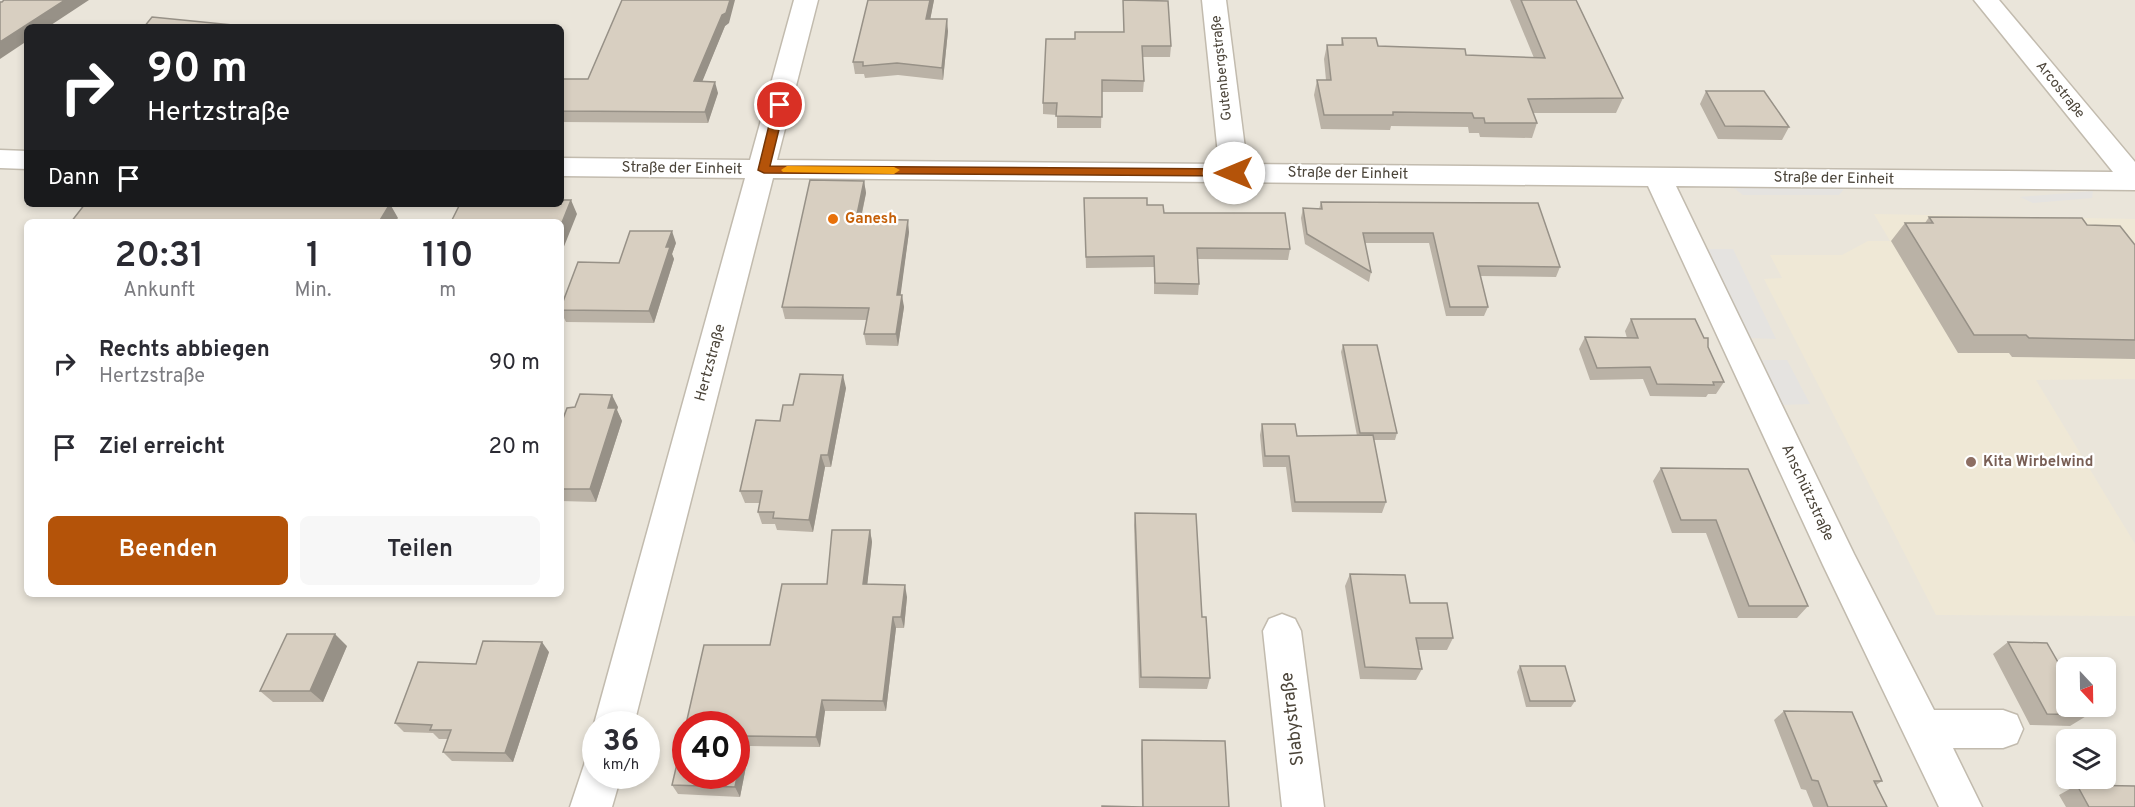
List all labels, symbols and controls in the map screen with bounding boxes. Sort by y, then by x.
street label: Gutenbergstraße [1208,14,1236,122]
text: 90 m [147,44,248,97]
icon: right [48,48,126,126]
street label: Arcostraße [2032,58,2088,122]
pin [754,79,805,130]
icon: arrive [763,88,796,121]
text: Hertzstraße [147,96,290,130]
position arrow [1202,141,1266,205]
street label: Straße der Einheit [621,158,743,180]
icon: arrive [112,162,145,195]
street label: Straße der Einheit [1287,163,1409,185]
text: Dann [48,165,100,192]
street label: Straße der Einheit [1773,168,1895,190]
place label: Ganesh [845,210,897,229]
marker: Ganesh [826,212,840,226]
text: 20:31 [114,234,204,280]
text: 1 [306,234,320,280]
text: 110 [422,234,474,280]
text: Ankunft [123,278,195,304]
text: Min. [294,278,332,304]
text: m [439,278,456,304]
street label: Hertzstraße [692,322,730,404]
text: Rechts abbiegen [99,337,270,364]
icon: right [48,347,81,380]
text: 90 m [489,350,540,377]
text: Hertzstraße [99,364,205,390]
icon: arrive [48,431,81,464]
text: Ziel erreicht [99,434,225,461]
text: 20 m [489,434,540,461]
street label: Anschützstraße [1776,442,1838,544]
place label: Kita Wirbelwind [1983,453,2093,472]
marker: Kita Wirbelwind [1964,455,1978,469]
button: Beenden [48,516,288,585]
button: Teilen [300,516,540,585]
north arrow [2056,657,2116,717]
map controls [2056,657,2116,789]
street label: Slabystraße [1276,671,1310,767]
speed limit sign: 40 [672,711,750,789]
text: 36 [603,724,639,761]
button: layers [2056,729,2116,789]
text: km/h [603,756,639,775]

